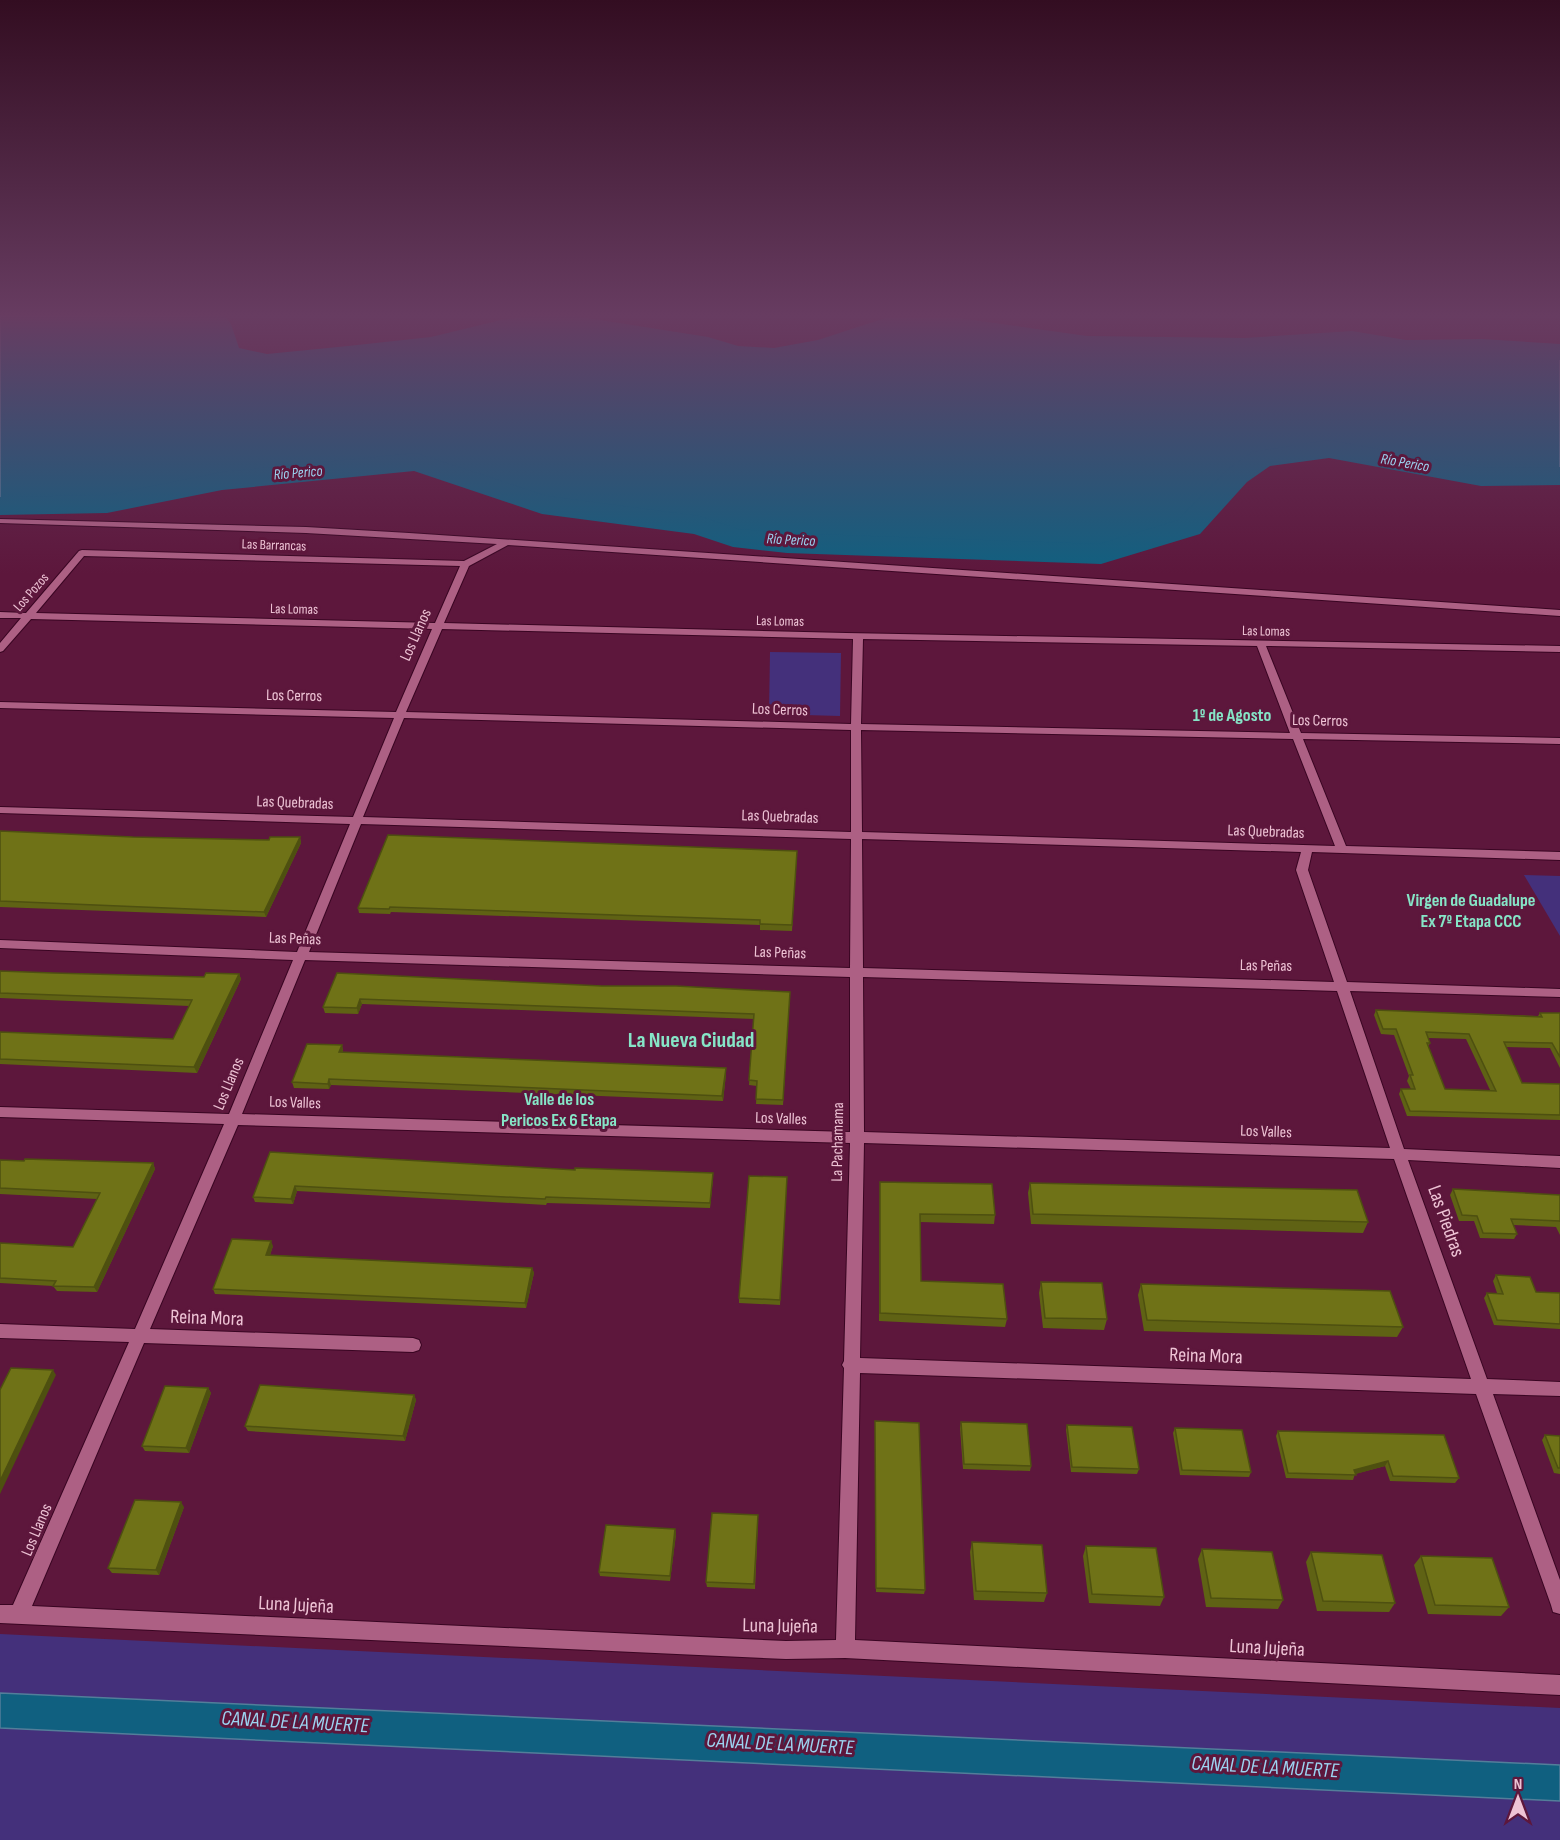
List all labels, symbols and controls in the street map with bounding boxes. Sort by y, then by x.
water label: Río Perico [1379,449,1431,477]
water label: Río Perico [273,461,323,485]
water label: Río Perico [766,529,816,551]
street label: Las Barrancas [241,535,307,555]
street label: Los Pozos [10,569,52,615]
street label: Las Lomas [270,600,318,618]
street label: Los Llanos [396,606,436,664]
street label: Las Lomas [756,612,804,630]
street label: Las Lomas [1242,622,1290,640]
street label: Los Cerros [266,686,322,706]
street label: Los Cerros [752,700,809,720]
district label: 1º de Agosto [1193,705,1271,726]
street label: Los Cerros [1292,711,1348,731]
street label: Las Quebradas [256,792,334,814]
street label: Las Quebradas [741,806,819,828]
street label: Las Quebradas [1227,821,1305,843]
district label: Virgen de Guadalupe Ex 7º Etapa CCC [1407,890,1535,932]
street label: Las Peñas [269,929,322,949]
street label: Las Peñas [754,943,807,963]
street label: Las Peñas [1240,956,1293,976]
district label: La Nueva Ciudad [628,1027,754,1054]
street label: Los Llanos [210,1055,249,1113]
district label: Valle de los Pericos Ex 6 Etapa [501,1089,617,1131]
street label: Los Valles [269,1093,321,1113]
street label: La Pachamama [828,1102,848,1182]
street label: Los Valles [755,1109,807,1129]
street label: Los Valles [1240,1122,1292,1142]
street label: Las Piedras [1422,1182,1470,1260]
street label: Reina Mora [170,1305,244,1331]
street label: Reina Mora [1169,1343,1243,1369]
street label: Los Llanos [18,1501,57,1559]
street label: Luna Jujeña [258,1591,334,1619]
street label: Luna Jujeña [742,1613,818,1639]
street label: Luna Jujeña [1229,1634,1305,1662]
water label: CANAL DE LA MUERTE [221,1706,370,1738]
water label: CANAL DE LA MUERTE [706,1728,855,1760]
water label: CANAL DE LA MUERTE [1191,1751,1340,1783]
north arrow [1488,1768,1548,1828]
text: N [1514,1775,1522,1794]

